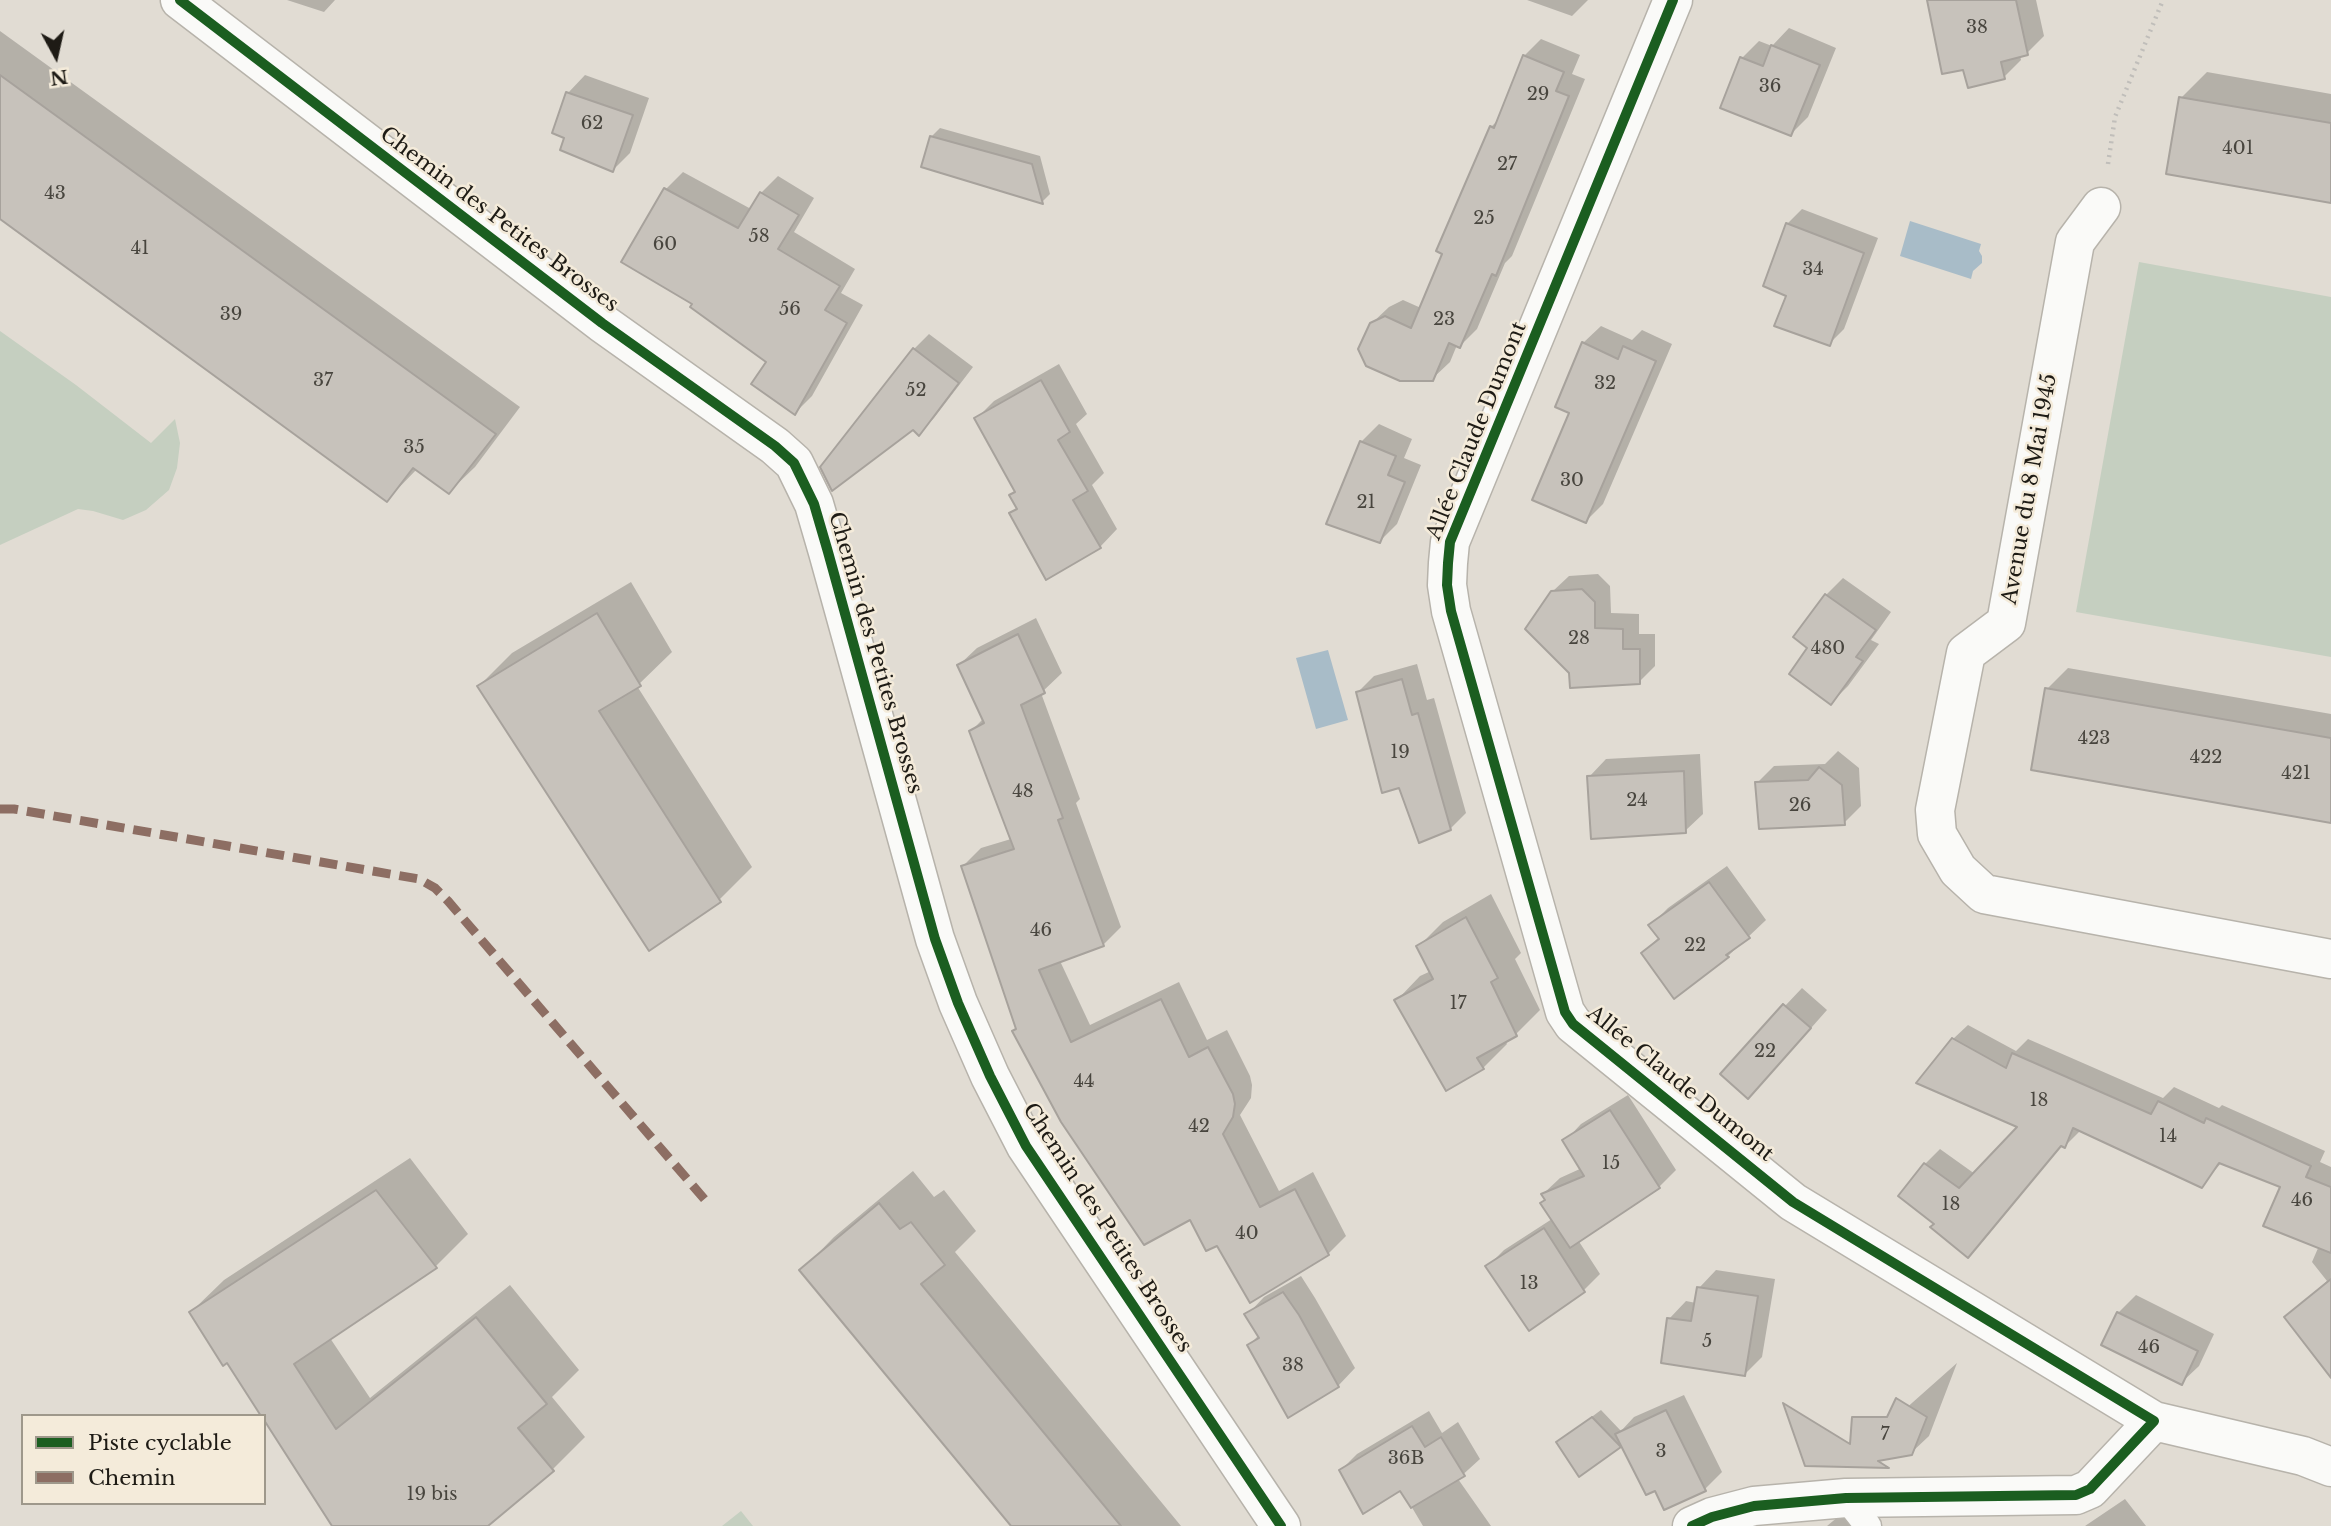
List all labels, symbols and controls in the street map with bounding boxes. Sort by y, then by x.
house number: 38 [1966,17,1988,39]
north arrow [21,21,91,91]
text: N [49,65,69,90]
house number: 36 [1759,76,1781,98]
house number: 29 [1527,84,1549,106]
house number: 62 [581,113,603,135]
street label: Chemin des Petites Brosses [375,122,623,318]
house number: 401 [2222,138,2254,160]
house number: 27 [1497,154,1517,176]
house number: 43 [44,183,66,205]
house number: 25 [1473,208,1495,230]
house number: 58 [748,226,770,248]
house number: 60 [653,234,677,256]
house number: 41 [131,238,149,260]
house number: 34 [1802,259,1824,281]
house number: 56 [779,299,801,321]
house number: 39 [220,304,242,326]
house number: 23 [1433,309,1455,331]
street label: Allée Claude Dumont [1422,318,1532,544]
house number: 37 [313,370,333,392]
street label: Avenue du 8 Mai 1945 [1997,372,2063,606]
house number: 32 [1594,373,1616,395]
house number: 52 [905,380,927,402]
house number: 35 [403,437,425,459]
house number: 30 [1560,470,1584,492]
house number: 21 [1356,492,1376,514]
street label: Chemin des Petites Brosses [823,509,927,797]
house number: 28 [1568,628,1590,650]
house number: 480 [1811,638,1845,660]
house number: 423 [2078,728,2110,750]
house number: 19 [1390,742,1410,764]
house number: 422 [2190,747,2222,769]
house number: 421 [2281,763,2311,785]
house number: 48 [1012,781,1034,803]
house number: 24 [1626,790,1648,812]
house number: 26 [1789,795,1811,817]
house number: 46 [1030,920,1052,942]
house number: 22 [1684,935,1706,957]
house number: 17 [1449,993,1467,1015]
street label: Allée Claude Dumont [1582,1001,1778,1167]
house number: 22 [1754,1041,1776,1063]
house number: 44 [1073,1071,1095,1093]
house number: 18 [2030,1090,2048,1112]
street label: Chemin des Petites Brosses [1017,1099,1197,1357]
house number: 42 [1188,1116,1210,1138]
house number: 14 [2159,1126,2177,1148]
house number: 15 [1602,1153,1620,1175]
house number: 46 [2291,1190,2313,1212]
house number: 18 [1942,1194,1960,1216]
house number: 40 [1235,1223,1259,1245]
house number: 13 [1519,1273,1539,1295]
house number: 5 [1702,1331,1712,1353]
house number: 46 [2138,1337,2160,1359]
house number: 38 [1282,1355,1304,1377]
legend [21,1414,266,1505]
house number: 7 [1880,1424,1890,1446]
text: Piste cyclable [88,1430,232,1456]
house number: 3 [1655,1441,1667,1463]
house number: 36B [1388,1448,1424,1470]
text: Chemin [88,1465,176,1491]
house number: 19 bis [407,1484,457,1506]

